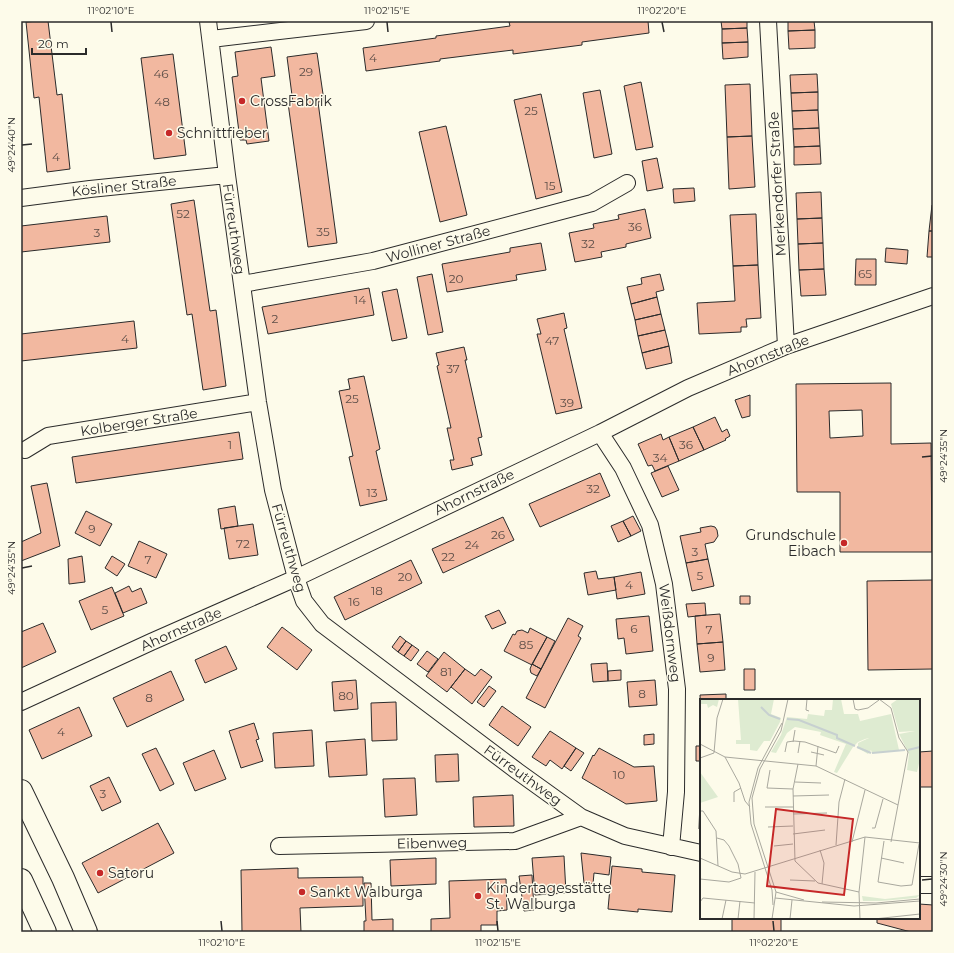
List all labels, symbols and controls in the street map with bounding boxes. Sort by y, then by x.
text: 11°02'10"E [88,4,135,17]
text: 11°02'15"E [364,4,410,17]
text: 11°02'20"E [638,4,687,17]
scale bar [32,30,86,56]
text: 20 m [38,36,69,51]
house number: 4 [369,50,377,65]
house number: 29 [299,64,313,79]
house number: 46 [153,66,169,81]
place label: CrossFabrik [250,92,332,110]
house number: 48 [154,94,170,109]
marker: CrossFabrik [237,96,247,106]
house number: 25 [524,103,538,118]
street label: Merkendorfer Straße [764,111,790,257]
text: 49°24'40"N [5,117,18,173]
place label: Schnittfieber [177,124,268,142]
marker: Schnittfieber [164,128,174,138]
house number: 4 [52,149,60,164]
street label: Kösliner Straße [71,172,177,200]
house number: 15 [544,178,556,193]
street label: Fürreuthweg [219,182,249,276]
house number: 52 [176,206,190,221]
house number: 36 [628,219,642,234]
street label: Wolliner Straße [384,221,492,267]
house number: 35 [316,224,330,239]
house number: 3 [94,225,101,240]
house number: 32 [581,236,595,251]
house number: 65 [858,266,872,281]
house number: 20 [449,271,463,286]
house number: 14 [354,292,366,307]
house number: 2 [272,311,279,326]
street label: Ahornstraße [724,330,812,380]
house number: 4 [121,331,129,346]
house number: 47 [545,333,559,348]
house number: 37 [446,361,460,376]
house number: 25 [345,391,359,406]
house number: 39 [560,395,574,410]
street label: Kolberger Straße [79,404,199,440]
text: 49°24'35"N [937,429,950,483]
house number: 1 [228,437,232,452]
house number: 36 [679,437,693,452]
house number: 34 [653,450,667,465]
street label: Ahornstraße [431,465,517,519]
house number: 32 [586,481,600,496]
house number: 13 [366,485,378,500]
street label: Fürreuthweg [268,501,310,595]
house number: 9 [88,521,96,536]
place label: Grundschule Eibach [746,526,836,560]
house number: 26 [491,527,505,542]
house number: 72 [236,536,250,551]
house number: 24 [465,537,479,552]
marker: Grundschule Eibach [839,538,849,548]
text: 49°24'35"N [5,541,18,595]
house number: 3 [692,544,699,559]
house number: 22 [441,549,455,564]
house number: 7 [144,552,152,567]
house number: 5 [697,568,704,583]
house number: 20 [398,569,412,584]
house number: 4 [625,577,633,592]
street label: Weißdornweg [655,582,685,684]
house number: 18 [371,583,383,598]
house number: 16 [348,594,360,609]
house number: 5 [102,602,109,617]
street label: Ahornstraße [138,603,224,655]
house number: 6 [630,621,638,636]
house number: 7 [705,622,713,637]
house number: 85 [519,637,533,652]
house number: 9 [707,650,715,665]
house number: 81 [440,664,452,679]
house number: 8 [638,686,646,701]
house number: 80 [338,688,354,703]
house number: 8 [145,690,153,705]
inset map [700,699,920,919]
house number: 4 [57,724,65,739]
street label: Fürreuthweg [481,741,565,809]
house number: 10 [613,767,625,782]
house number: 3 [100,786,107,801]
street label: Eibenweg [397,833,467,853]
text: 49°24'30"N [937,851,950,907]
place label: Satoru [108,864,154,882]
marker: Satoru [95,868,105,878]
place label: Kindertagesstätte St. Walburga [486,879,611,913]
place label: Sankt Walburga [310,883,423,901]
marker: Sankt Walburga [297,887,307,897]
marker: Kindertagesstätte St. Walburga [473,891,483,901]
text: 11°02'10"E [199,936,246,949]
text: 11°02'15"E [475,936,521,949]
text: 11°02'20"E [750,936,799,949]

